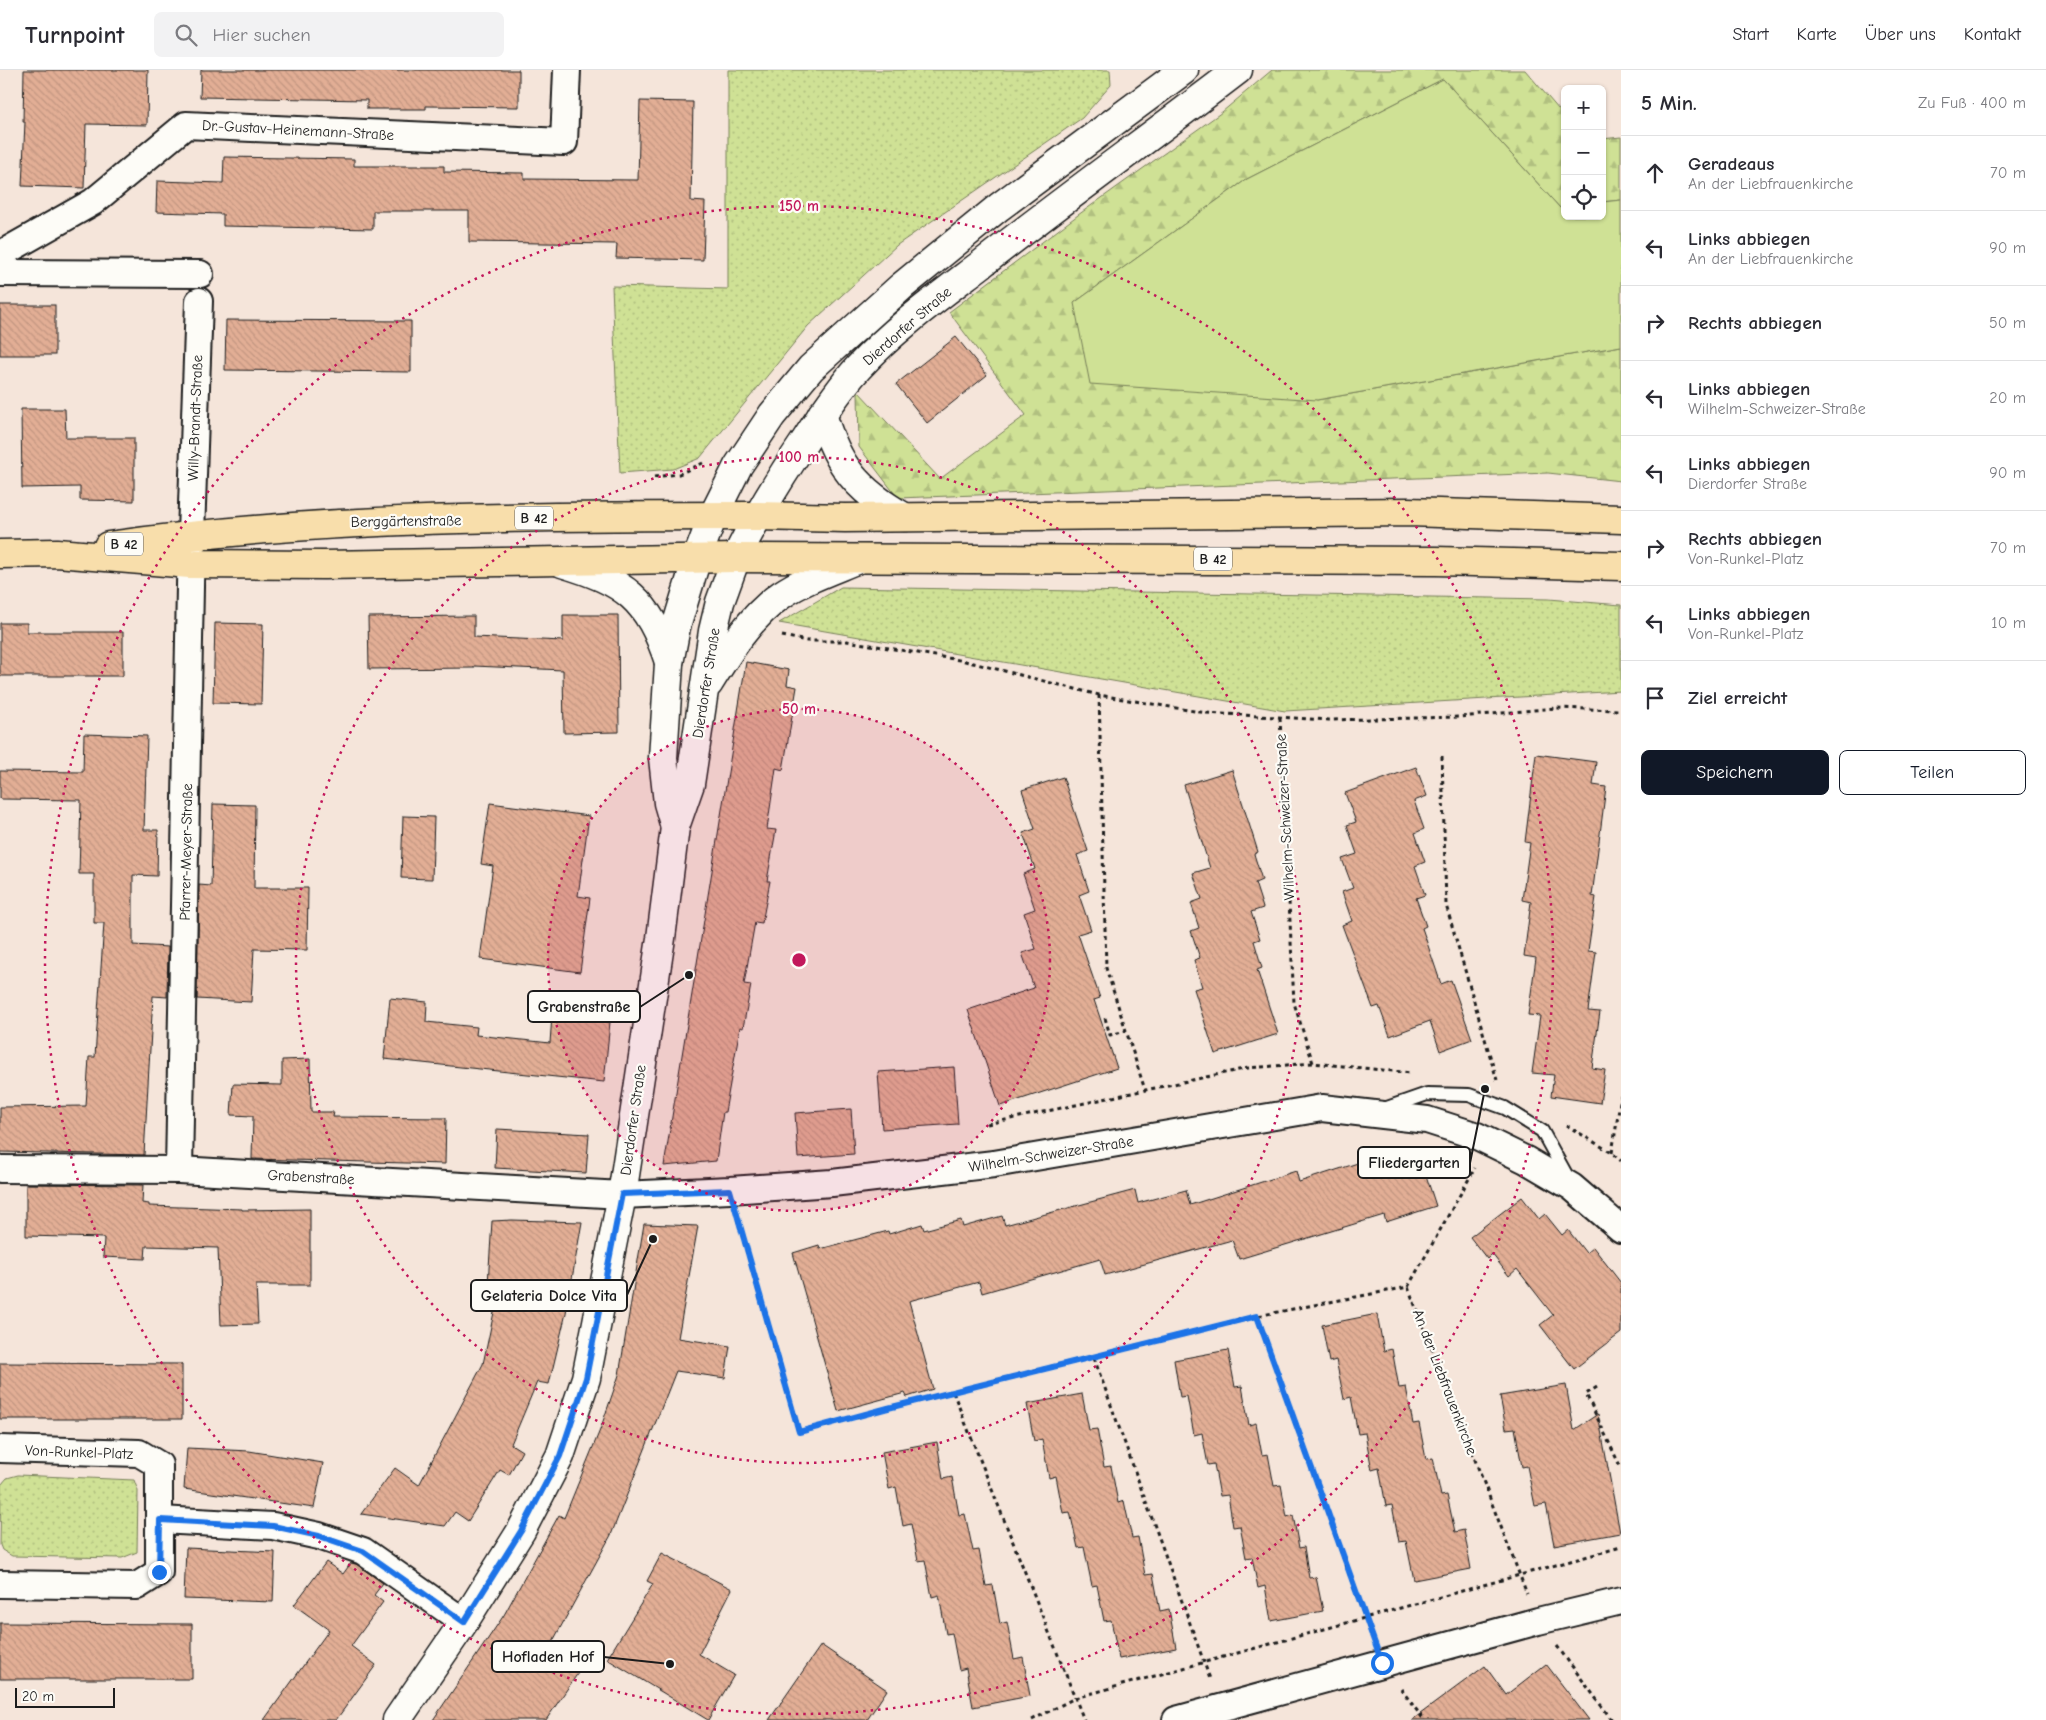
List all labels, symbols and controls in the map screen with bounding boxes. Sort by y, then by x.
search box [154,12,504,57]
text: Turnpoint [25,21,124,49]
icon: search [172,21,200,49]
text: Hier suchen [212,24,311,46]
text: Start [1732,24,1769,45]
text: Karte [1797,24,1837,45]
text: Über uns [1865,24,1936,45]
text: Kontakt [1964,24,2021,45]
map controls [1561,85,1606,220]
button: + [1561,85,1606,130]
text: 5 Min. [1641,91,1697,115]
text: Zu Fuß · 400 m [1918,94,2026,112]
street label: Dr.-Gustav-Heinemann-Straße [201,116,395,144]
button: − [1561,130,1606,175]
text: Geradeaus [1688,153,1774,175]
icon: ahead [1641,159,1669,187]
text: 70 m [1990,164,2026,182]
button: locate [1561,175,1606,220]
text: An der Liebfrauenkirche [1688,175,1853,193]
text: 150 m [779,197,819,215]
text: Links abbiegen [1688,228,1810,250]
icon: left [1641,234,1669,262]
text: 90 m [1989,239,2026,257]
text: An der Liebfrauenkirche [1688,250,1853,268]
street label: Dierdorfer Straße [859,282,955,369]
icon: right [1641,309,1669,337]
text: Rechts abbiegen [1688,312,1822,334]
text: 50 m [1989,314,2026,332]
street label: Willy-Brandt-Straße [184,354,206,481]
text: Links abbiegen [1688,378,1810,400]
icon: left [1641,384,1669,412]
text: 20 m [1989,389,2026,407]
text: Wilhelm-Schweizer-Straße [1688,400,1866,418]
text: 100 m [779,448,819,466]
text: Links abbiegen [1688,453,1810,475]
icon: left [1641,459,1669,487]
text: 90 m [1989,464,2026,482]
text: Dierdorfer Straße [1688,475,1807,493]
road number: B 42 [515,506,553,529]
street label: Berggärtenstraße [350,511,462,531]
text: Rechts abbiegen [1688,528,1822,550]
road number: B 42 [105,532,143,556]
icon: right [1641,534,1669,562]
text: 70 m [1990,539,2026,557]
road number: B 42 [1194,548,1232,570]
text: Von-Runkel-Platz [1688,550,1804,568]
text: Links abbiegen [1688,603,1810,625]
icon: left [1641,609,1669,637]
text: 10 m [1991,614,2026,632]
text: Von-Runkel-Platz [1688,625,1804,643]
street label: Dierdorfer Straße [688,626,724,739]
icon: arrive [1641,684,1669,712]
text: Ziel erreicht [1688,687,1787,709]
text: 50 m [782,700,816,718]
street label: Wilhelm-Schweizer-Straße [1272,733,1298,901]
button: Speichern [1641,750,1829,795]
button: Teilen [1839,750,2026,795]
street label: Pfarrer-Meyer-Straße [176,783,196,921]
centre of rings [790,951,808,969]
callout: Grabenstraße [528,991,640,1022]
text: Grabenstraße [538,998,630,1016]
street label: Dierdorfer Straße [616,1063,650,1176]
street label: Wilhelm-Schweizer-Straße [967,1132,1135,1176]
callout: Fliedergarten [1358,1147,1470,1178]
text: Fliedergarten [1368,1154,1460,1172]
street label: Grabenstraße [267,1166,356,1188]
callout: Gelateria Dolce Vita [471,1280,627,1311]
text: Gelateria Dolce Vita [481,1287,617,1305]
street label: An der Liebfrauenkirche [1409,1306,1481,1458]
street label: Von-Runkel-Platz [25,1441,134,1463]
route end [148,1561,171,1584]
callout: Hofladen Hof [492,1641,604,1672]
text: Hofladen Hof [502,1648,595,1666]
route start [1371,1652,1394,1675]
scale bar [15,1685,115,1708]
text: 20 m [22,1688,54,1705]

